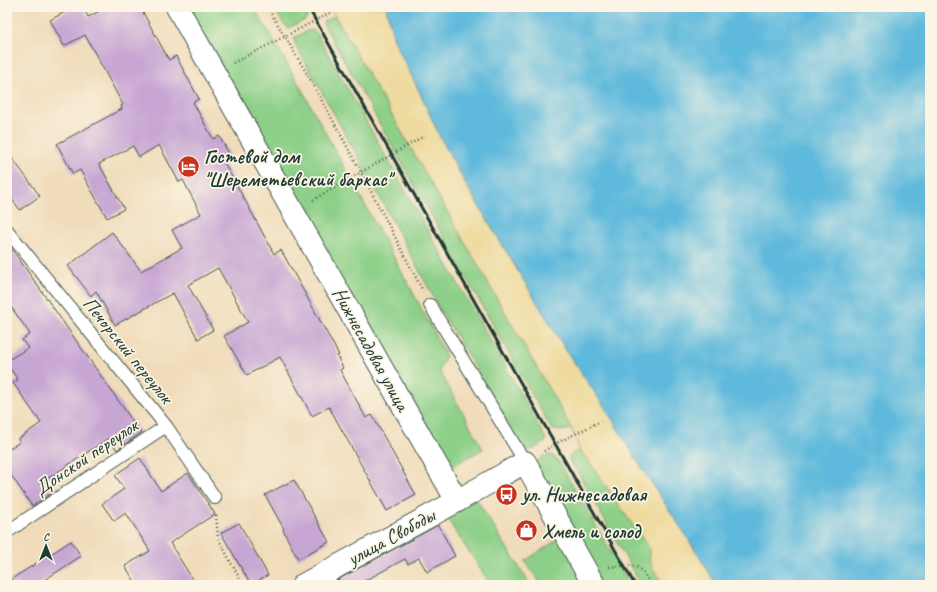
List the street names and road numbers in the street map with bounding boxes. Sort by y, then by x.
street label: Нижнесадовая улица [327,283,416,417]
street label: Печорский переулок [77,291,180,410]
street label: Донской переулок [29,412,144,501]
street label: улица Свободы [342,502,440,572]

